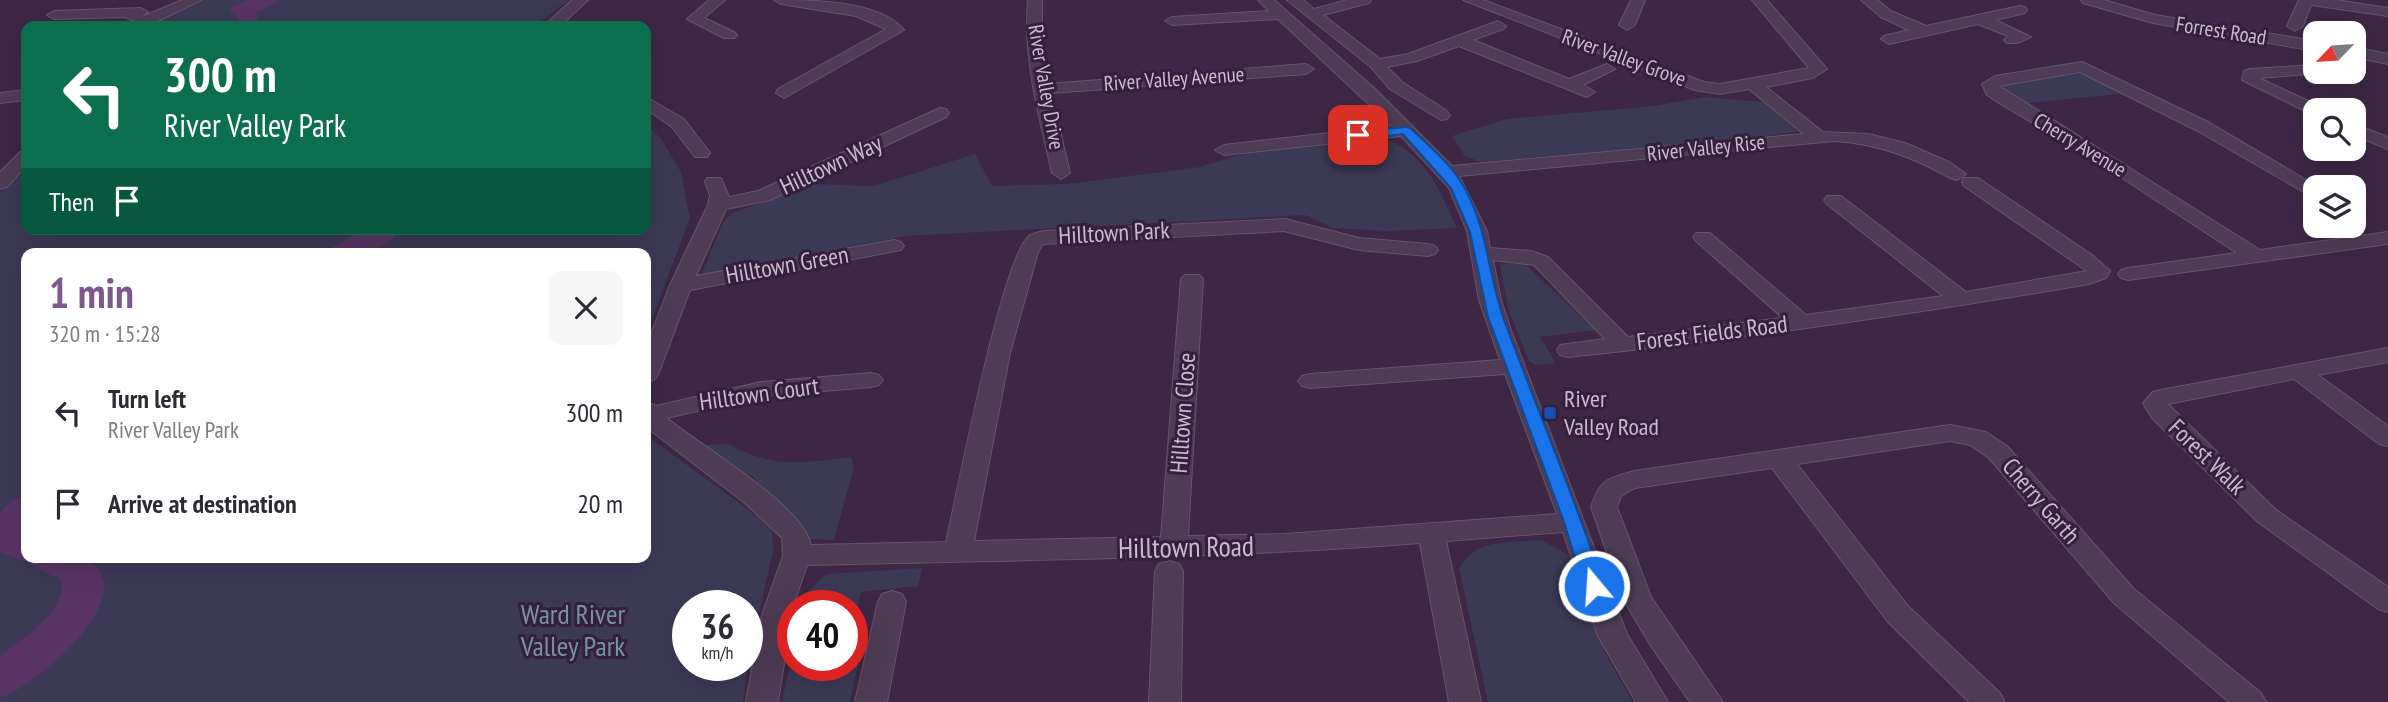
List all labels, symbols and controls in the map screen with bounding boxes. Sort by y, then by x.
street label: Forrest Road [2174,10,2268,51]
north arrow [2303,21,2366,84]
map controls [2303,21,2366,238]
street label: River Valley Drive [1022,22,1071,152]
street label: River Valley Grove [1558,23,1690,92]
text: 300 m [164,42,277,106]
icon: left [49,49,140,140]
street label: River Valley Avenue [1103,60,1245,97]
button: search [2303,98,2366,161]
text: River Valley Park [164,104,346,146]
pin [1328,105,1388,165]
street label: Cherry Avenue [2029,106,2131,183]
icon: arrive [1339,116,1377,154]
street label: Hilltown Way [775,127,887,202]
street label: River Valley Rise [1646,128,1766,167]
button: layers [2303,175,2366,238]
icon: arrive [108,182,146,220]
text: Then [49,185,94,218]
street label: Hilltown Park [1058,214,1171,251]
street label: Hilltown Green [723,238,851,291]
text: 1 min [49,265,134,320]
button: close [549,271,623,345]
street label: Forest Fields Road [1635,308,1789,357]
text: 320 m · 15:28 [49,319,161,348]
street label: Hilltown Close [1163,352,1202,474]
street label: Hilltown Court [697,370,821,417]
text: Turn left [108,382,186,415]
place label: River Valley Road [1563,383,1659,442]
icon: left [49,394,87,432]
text: 300 m [565,396,623,429]
marker: River Valley Road [1542,405,1558,421]
street label: Forest Walk [2162,412,2253,502]
text: River Valley Park [108,415,239,444]
street label: Cherry Garth [1996,451,2087,550]
icon: arrive [49,485,87,523]
text: Arrive at destination [108,487,297,520]
text: 20 m [577,487,623,520]
street label: Hilltown Road [1118,527,1254,566]
position arrow [1557,549,1631,623]
speed limit sign: 40 [777,590,868,681]
park label: Ward River Valley Park [520,595,626,664]
text: 36 [701,603,734,649]
text: km/h [702,641,733,664]

